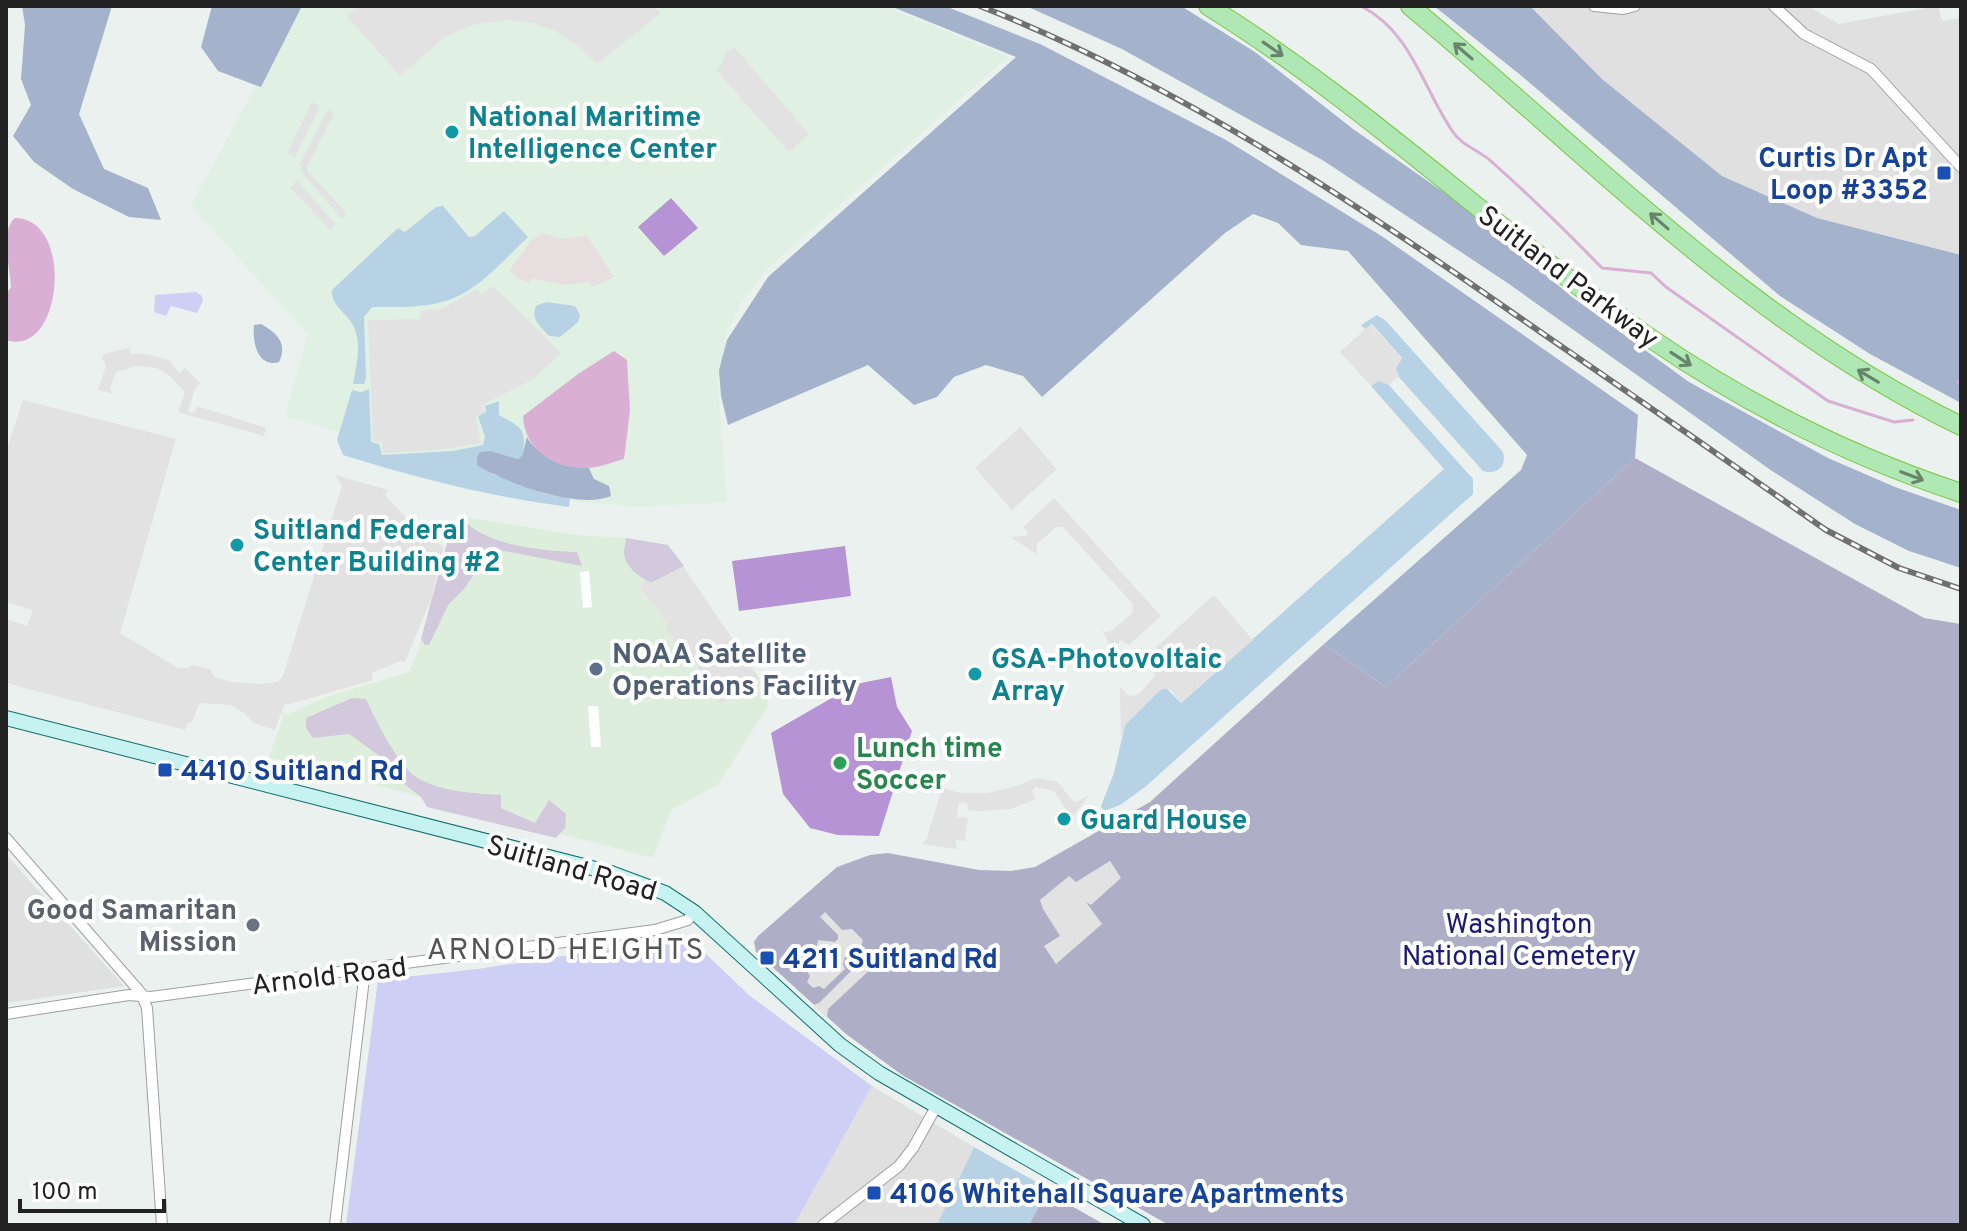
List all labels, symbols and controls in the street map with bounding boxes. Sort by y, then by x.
one-way arrow [1262,40,1283,57]
one-way arrow [1453,42,1473,60]
place label: National Maritime Intelligence Center [468,101,717,169]
marker: National Maritime Intelligence Center [443,123,461,141]
place label: Curtis Dr Apt Loop #3352 [1758,142,1928,210]
marker: Curtis Dr Apt Loop #3352 [1935,164,1953,182]
street label: Suitland Parkway [1470,199,1665,358]
one-way arrow [1650,213,1670,231]
one-way arrow [1669,350,1691,367]
one-way arrow [1857,368,1880,384]
one-way arrow [1899,470,1924,484]
place label: Suitland Federal Center Building #2 [253,514,501,582]
marker: Suitland Federal Center Building #2 [228,536,246,554]
place label: NOAA Satellite Operations Facility [612,638,857,706]
place label: GSA-Photovoltaic Array [991,643,1223,711]
marker: NOAA Satellite Operations Facility [587,660,605,678]
marker: GSA-Photovoltaic Array [966,665,984,683]
place label: Lunch time Soccer [856,732,1003,800]
marker: Lunch time Soccer [831,754,849,772]
place label: 4410 Suitland Rd [181,755,404,791]
marker: 4410 Suitland Rd [156,761,174,779]
place label: Guard House [1080,804,1247,840]
marker: Guard House [1055,810,1073,828]
street label: Suitland Road [482,828,660,911]
place label: Good Samaritan Mission [27,894,237,962]
park label: Washington National Cemetery [1402,908,1636,976]
marker: Good Samaritan Mission [244,916,262,934]
district label: ARNOLD HEIGHTS [427,933,705,970]
place label: 4211 Suitland Rd [783,943,998,979]
marker: 4211 Suitland Rd [758,949,776,967]
street label: Arnold Road [250,951,409,1005]
scale bar [20,1163,164,1213]
text: 100 m [32,1178,98,1208]
place label: 4106 Whitehall Square Apartments [890,1178,1345,1214]
marker: 4106 Whitehall Square Apartments [865,1184,883,1202]

